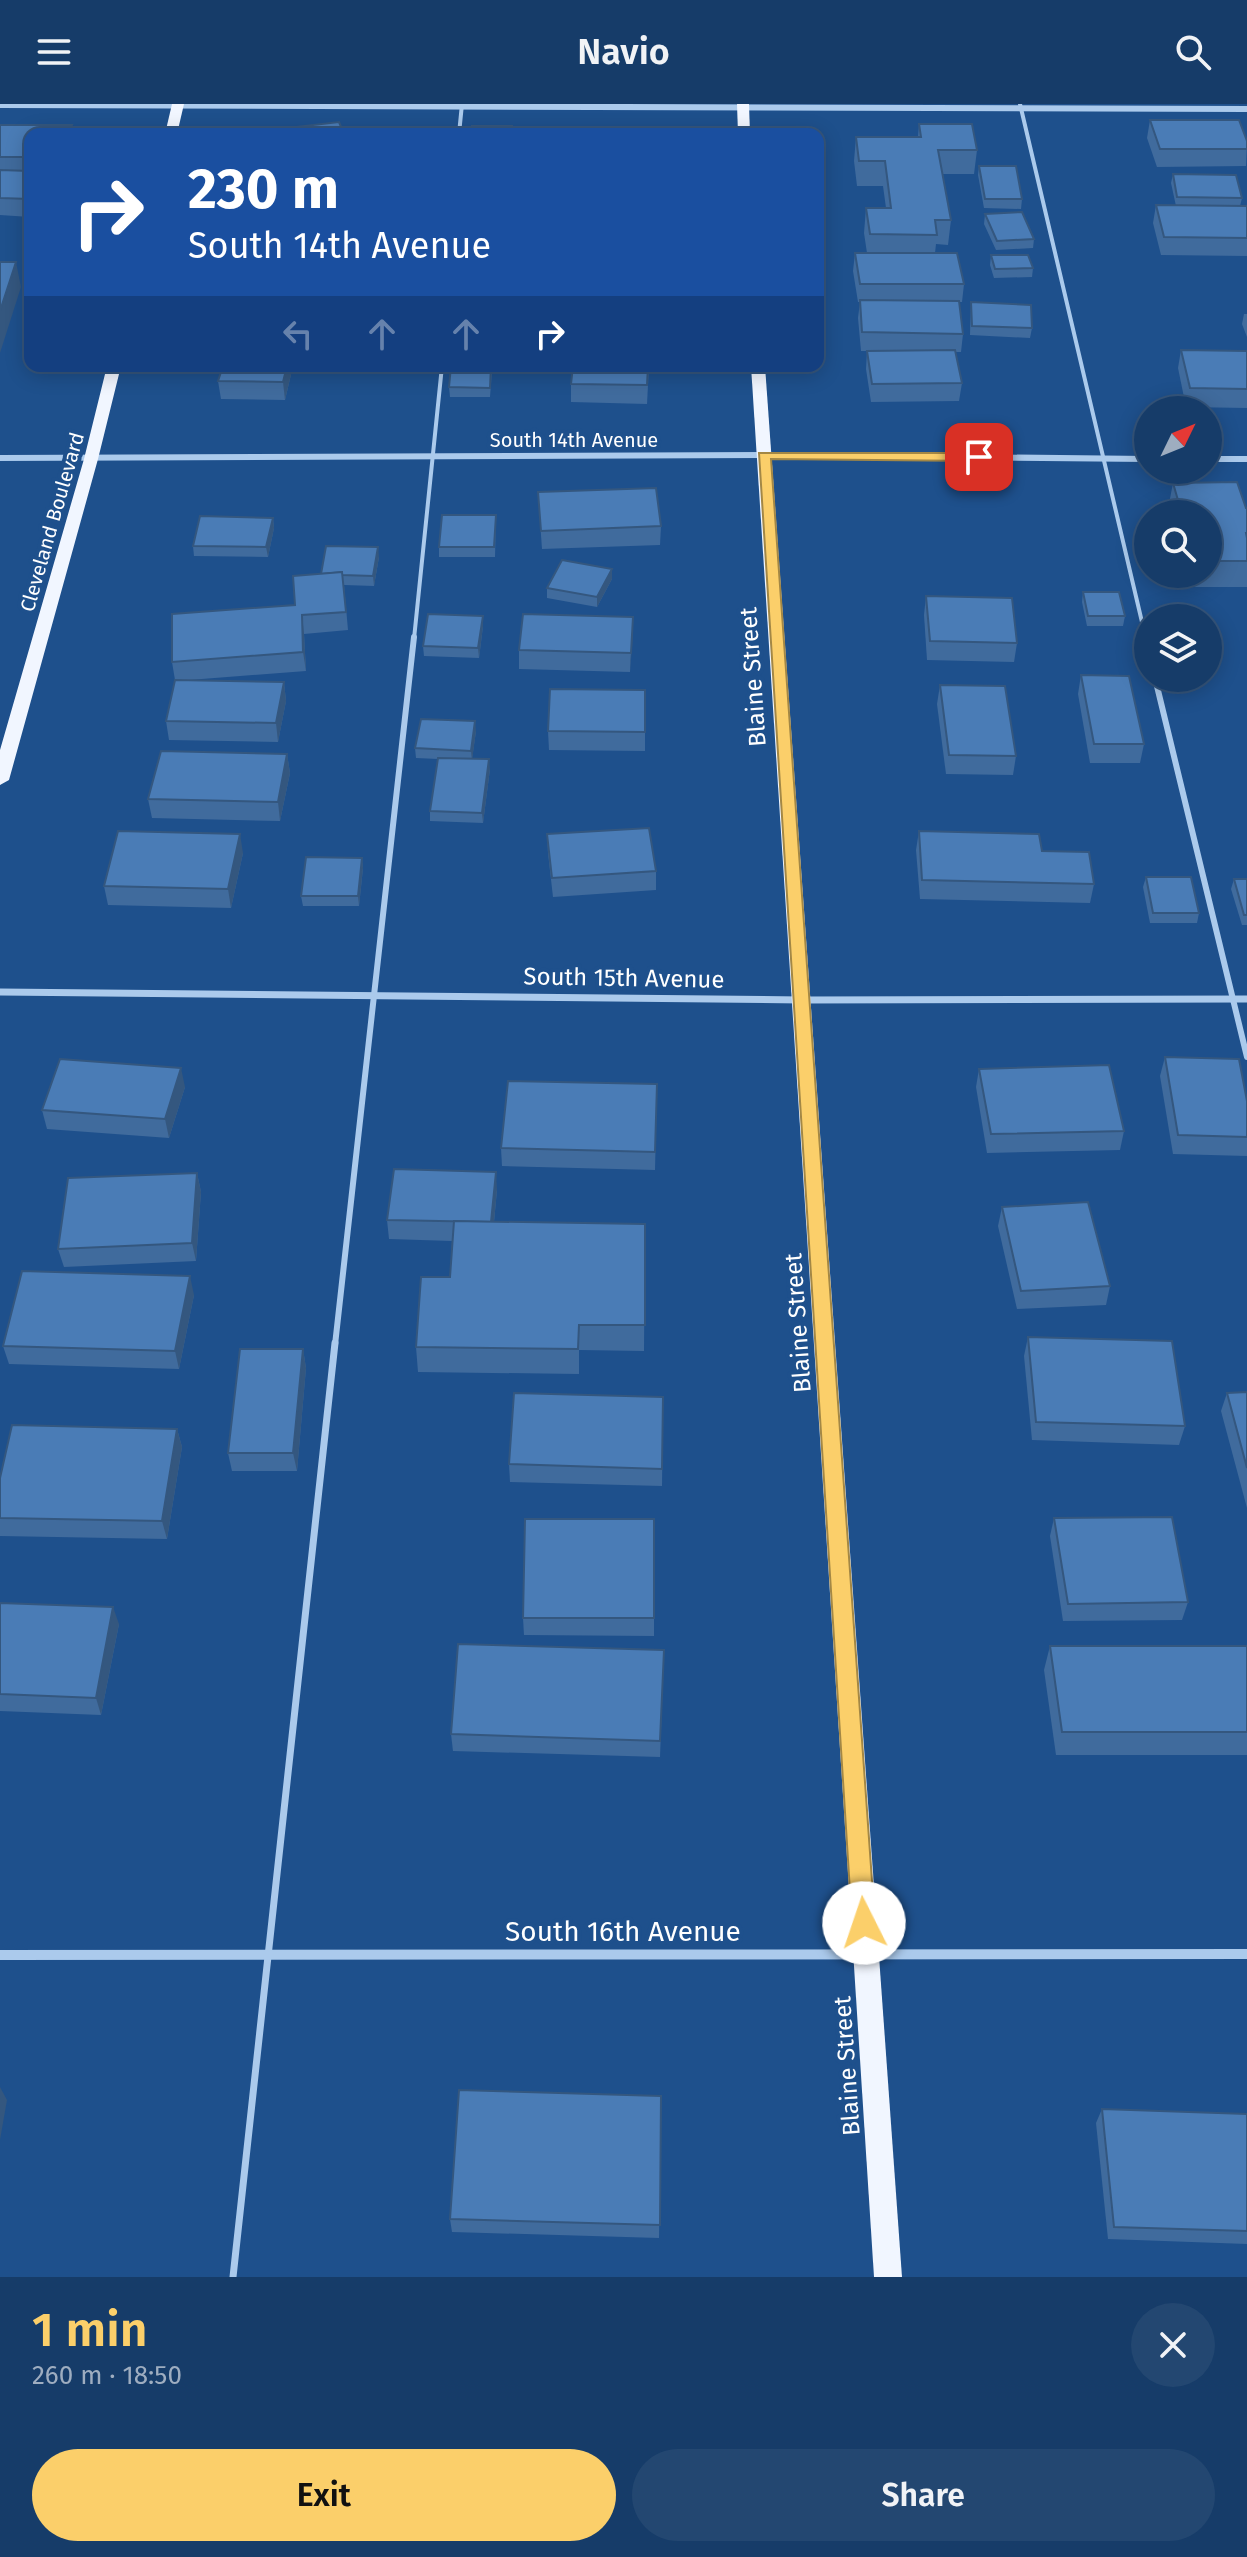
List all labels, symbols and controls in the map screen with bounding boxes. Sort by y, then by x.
icon: menu [32,30,76,74]
text: Navio [577,30,670,74]
icon: search [1171,30,1215,74]
text: 230 m [188,156,339,223]
icon: right [56,160,160,264]
text: South 14th Avenue [188,224,491,268]
icon: left [276,312,320,356]
icon: ahead [360,312,404,356]
icon: ahead [444,312,488,356]
icon: right [528,312,572,356]
north arrow [1134,396,1222,484]
map controls [1134,396,1222,692]
pin [945,423,1013,491]
street label: South 14th Avenue [490,428,658,452]
street label: Cleveland Boulevard [15,430,89,614]
icon: arrive [957,435,1001,479]
button: search [1134,500,1222,588]
button: layers [1134,604,1222,692]
street label: Blaine Street [734,606,772,748]
street label: South 15th Avenue [523,962,725,994]
street label: Blaine Street [779,1252,817,1394]
position arrow [822,1881,906,1965]
street label: South 16th Avenue [505,1915,741,1948]
street label: Blaine Street [828,1995,866,2137]
text: 1 min [32,2301,148,2359]
button: close [1131,2303,1215,2387]
text: 260 m · 18:50 [32,2360,182,2391]
button: Exit [32,2449,616,2541]
button: Share [632,2449,1215,2541]

